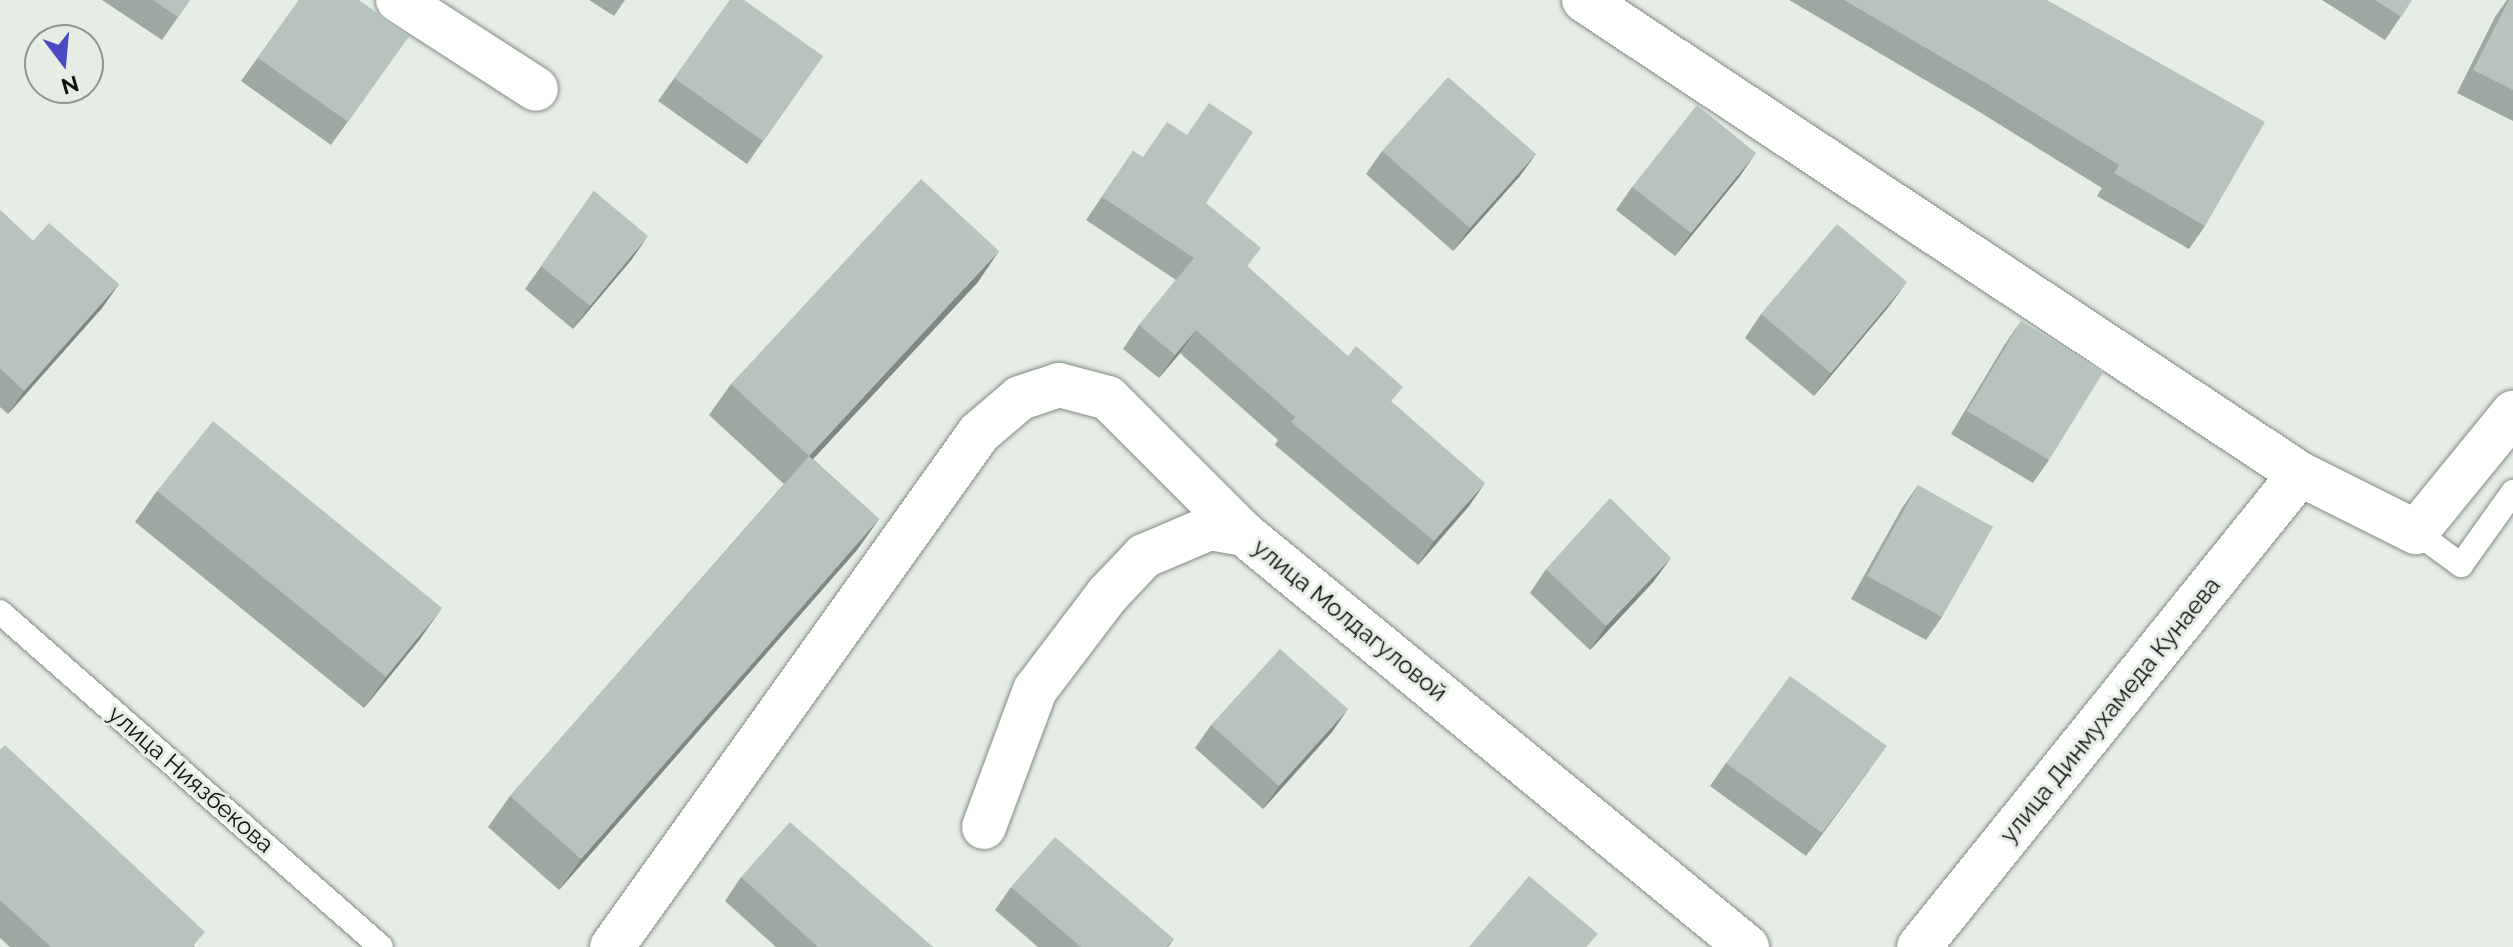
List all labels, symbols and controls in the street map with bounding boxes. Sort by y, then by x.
north arrow [24,24,104,104]
text: N [58,70,82,100]
street label: улица Молдагуловой [1247,533,1453,707]
street label: улица Динмухамеда Кунаева [1994,571,2226,849]
street label: улица Ниязбекова [102,699,280,859]

